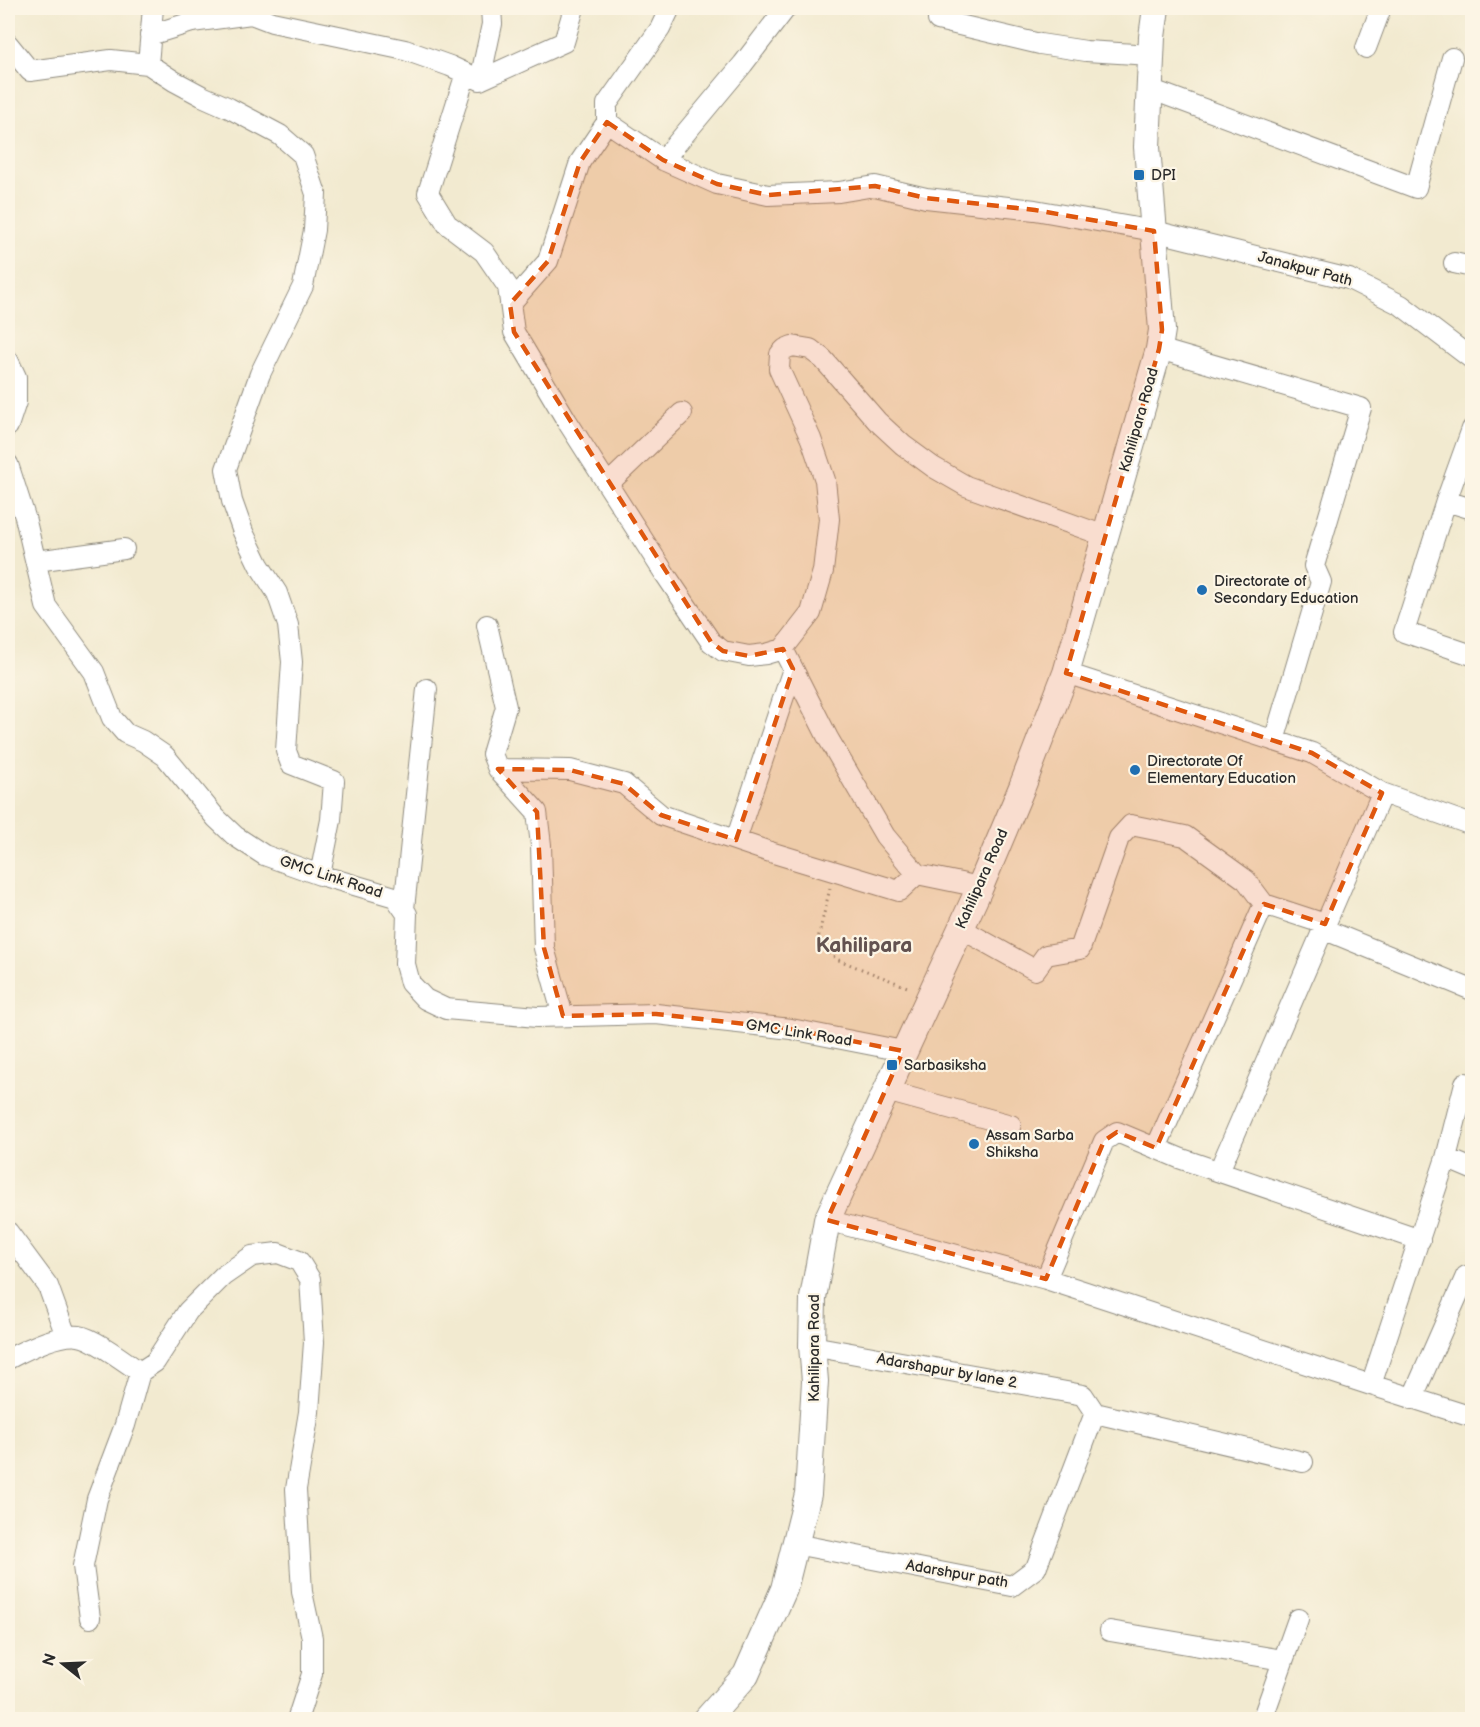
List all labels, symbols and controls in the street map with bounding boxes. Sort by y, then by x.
place label: DPI [1151,166,1176,185]
marker: DPI [1132,168,1146,182]
street label: Janakpur Path [1256,247,1354,291]
street label: Kahilipara Road [1115,366,1163,474]
place label: Directorate of Secondary Education [1214,572,1358,608]
marker: Directorate of Secondary Education [1195,583,1209,597]
place label: Directorate Of Elementary Education [1147,752,1296,788]
marker: Directorate Of Elementary Education [1128,763,1142,777]
street label: Kahilipara Road [951,826,1013,932]
street label: GMC Link Road [277,851,385,903]
district label: Kahilipara [816,933,912,958]
street label: GMC Link Road [745,1015,853,1051]
place label: Sarbasiksha [904,1056,986,1075]
marker: Sarbasiksha [885,1058,899,1072]
place label: Assam Sarba Shiksha [986,1126,1074,1162]
marker: Assam Sarba Shiksha [967,1137,981,1151]
street label: Kahilipara Road [805,1294,824,1402]
street label: Adarshapur by lane 2 [875,1349,1019,1393]
street label: Adarshpur path [904,1556,1010,1592]
north arrow [33,1634,93,1694]
text: N [39,1651,61,1668]

